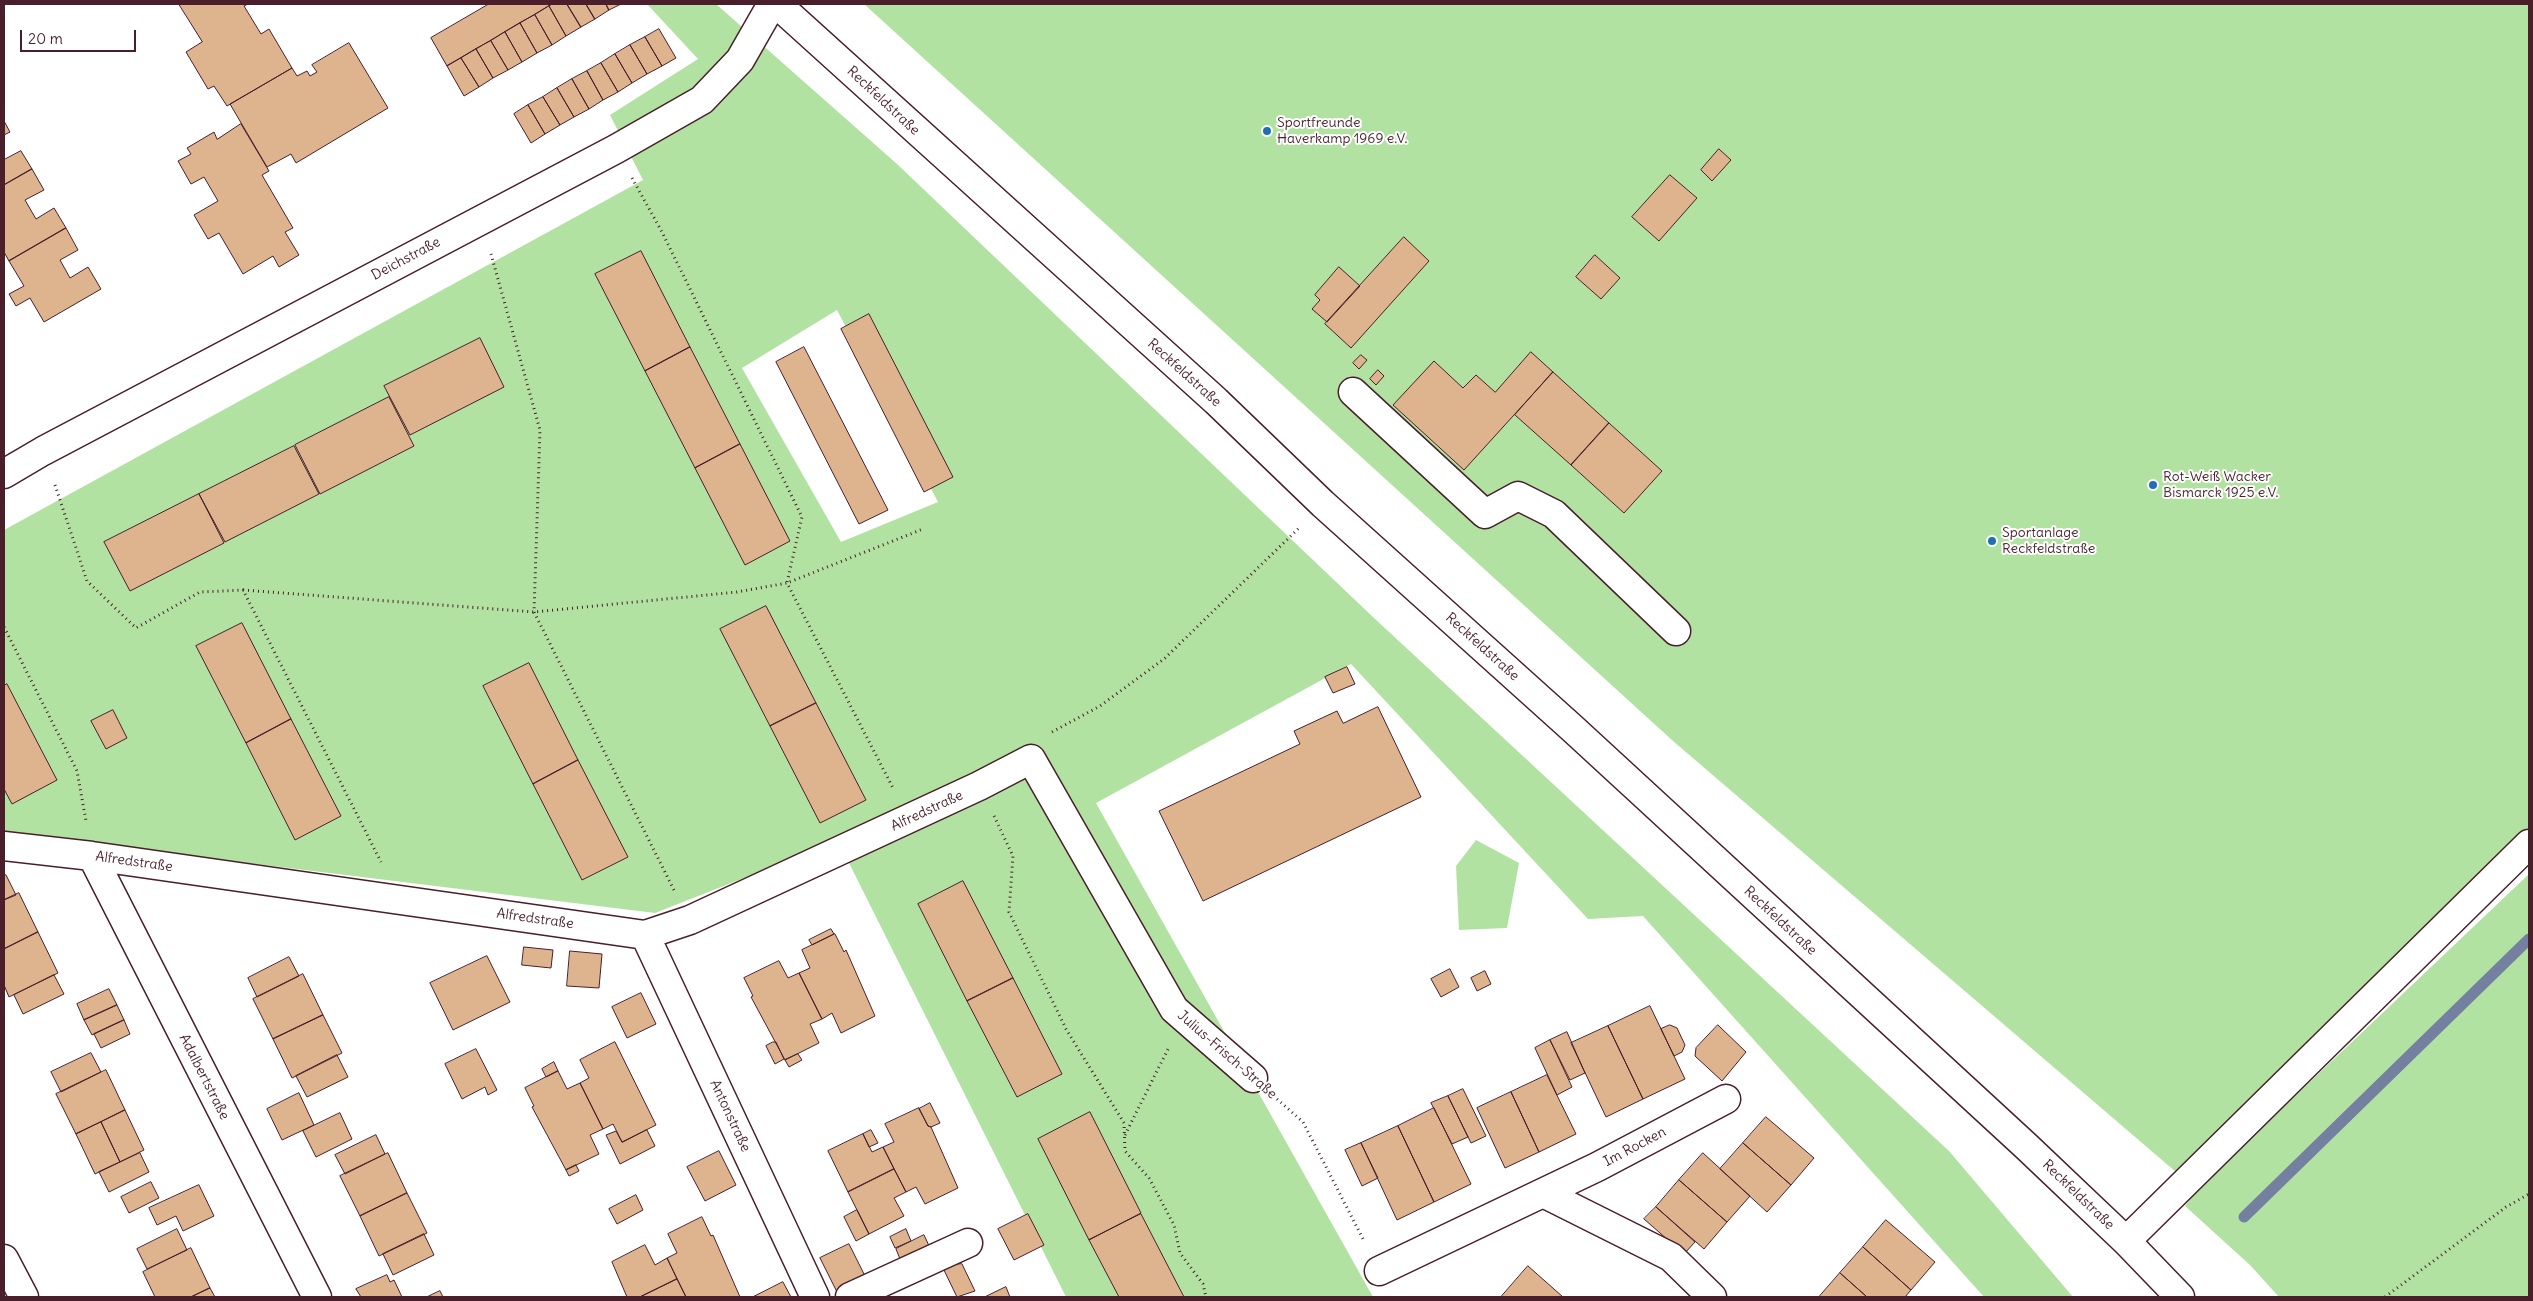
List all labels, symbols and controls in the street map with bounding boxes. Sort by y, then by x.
scale bar [22,20,139,52]
text: 20 m [28,29,63,48]
street label: Reckfeldstraße [843,63,923,139]
place label: Sportfreunde Haverkamp 1969 e.V. [1277,115,1408,148]
marker: Sportfreunde Haverkamp 1969 e.V. [1261,125,1273,137]
street label: Deichstraße [369,234,443,284]
street label: Reckfeldstraße [1144,336,1224,410]
place label: Rot-Weiß Wacker Bismarck 1925 e.V. [2163,469,2279,502]
marker: Rot-Weiß Wacker Bismarck 1925 e.V. [2147,479,2159,491]
place label: Sportanlage Reckfeldstraße [2002,525,2095,558]
marker: Sportanlage Reckfeldstraße [1986,535,1998,547]
street label: Reckfeldstraße [1442,610,1522,684]
street label: Alfredstraße [888,787,966,835]
street label: Alfredstraße [94,848,174,876]
street label: Reckfeldstraße [1740,883,1820,959]
street label: Alfredstraße [495,905,575,933]
street label: Julius-Frisch-Straße [1174,1007,1280,1103]
street label: Adalbertstraße [175,1031,233,1123]
street label: Antonstraße [706,1077,754,1155]
street label: Im Rocken [1601,1124,1669,1170]
street label: Reckfeldstraße [2039,1157,2117,1233]

